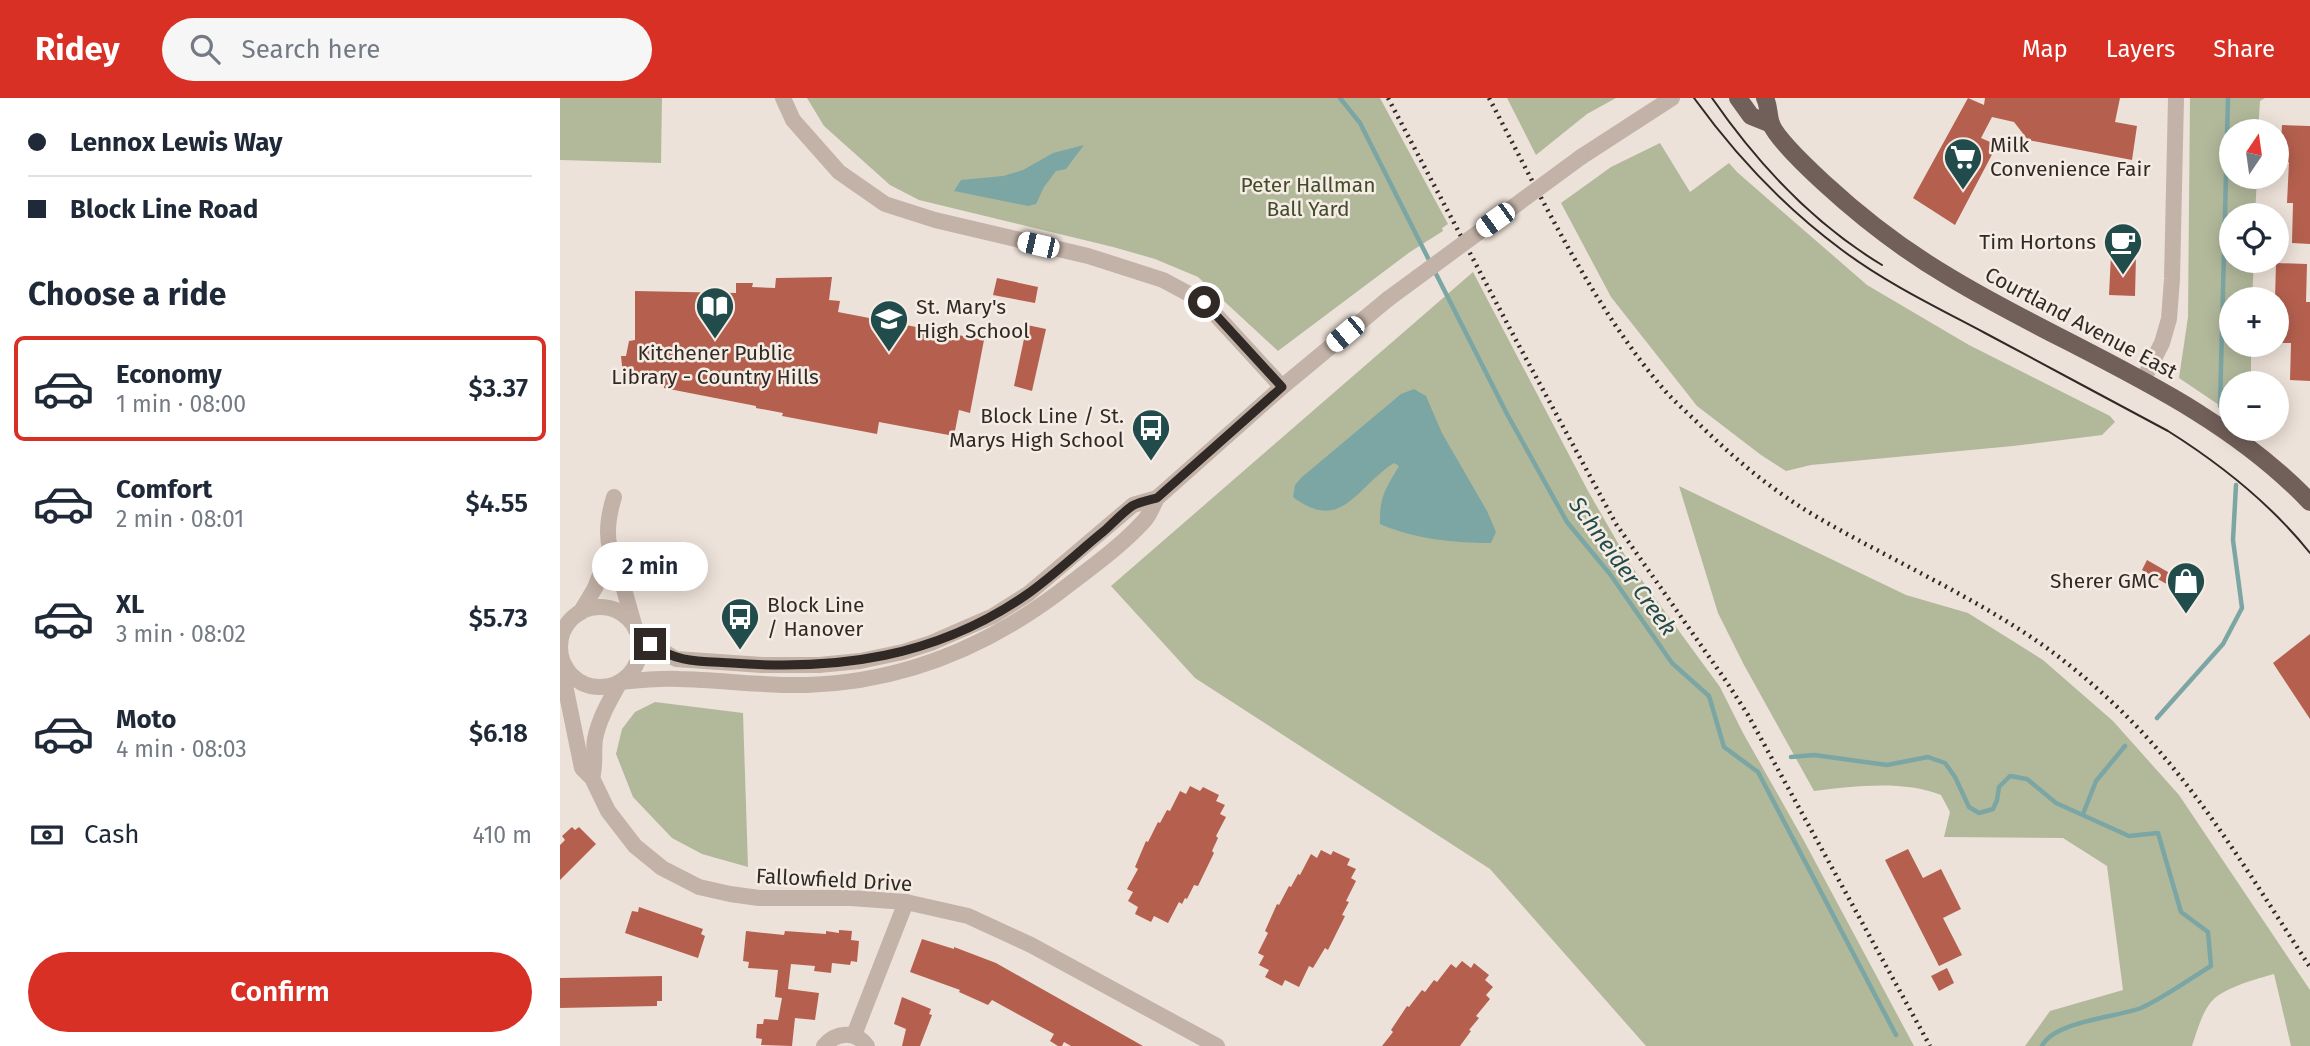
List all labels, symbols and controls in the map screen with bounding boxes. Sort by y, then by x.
search box [162,18,652,81]
text: Ridey [35,29,120,69]
icon: search [186,30,224,68]
text: Search here [242,34,380,65]
text: Map [2022,35,2068,63]
text: Layers [2106,35,2175,63]
text: Share [2213,35,2275,63]
north arrow [2219,119,2289,189]
map controls [2219,119,2289,441]
text: Lennox Lewis Way [70,127,283,158]
place label: Milk Convenience Fair [1990,132,2151,182]
supermarket icon: Milk Convenience Fair [1942,136,1984,191]
park label: Peter Hallman Ball Yard [1241,172,1375,222]
text: Block Line Road [70,194,258,225]
car [1472,199,1519,241]
button: locate [2219,203,2289,273]
cafe icon: Tim Hortons [2102,221,2144,276]
place label: Tim Hortons [1979,229,2096,255]
car [1016,230,1061,260]
street label: Courtland Avenue East [1980,261,2182,385]
text: Choose a ride [28,275,226,313]
library icon: Kitchener Public Library - Country Hills [694,285,736,340]
route start [1188,286,1220,318]
button: + [2219,287,2289,357]
place label: St. Mary's High School [916,294,1029,344]
school or university icon: St. Mary's High School [868,298,910,353]
car [1323,312,1368,356]
place label: Kitchener Public Library - Country Hills [611,340,819,390]
icon: car [32,357,95,420]
text: Economy [116,359,222,390]
button: − [2219,371,2289,441]
text: $3.37 [469,373,528,404]
text: 1 min · 08:00 [116,390,246,418]
place label: Block Line / St. Marys High School [949,403,1124,453]
bus stop icon: Block Line / St. Marys High School [1130,407,1172,462]
icon: car [32,472,95,535]
text: Comfort [116,474,212,505]
text: $4.55 [466,488,528,519]
water label: Schneider Creek [1563,490,1683,641]
text: 2 min · 08:01 [116,505,244,533]
callout: 2 min [592,542,708,592]
text: 2 min [622,552,678,580]
shop icon: Sherer GMC [2165,560,2207,615]
place label: Sherer GMC [2050,568,2159,594]
icon: car [32,587,95,650]
text: XL [116,589,144,620]
place label: Block Line / Hanover [767,592,865,642]
bus stop icon: Block Line / Hanover [719,596,761,651]
text: $5.73 [469,603,528,634]
text: 3 min · 08:02 [116,620,246,648]
route end [634,628,666,660]
icon: car [32,702,95,765]
text: Moto [116,704,176,735]
text: $6.18 [469,718,528,749]
text: 4 min · 08:03 [116,735,247,763]
icon: cash [28,816,66,854]
text: Cash [84,819,140,850]
text: 410 m [472,821,532,849]
street label: Fallowfield Drive [755,863,913,897]
button: Confirm [28,952,532,1032]

